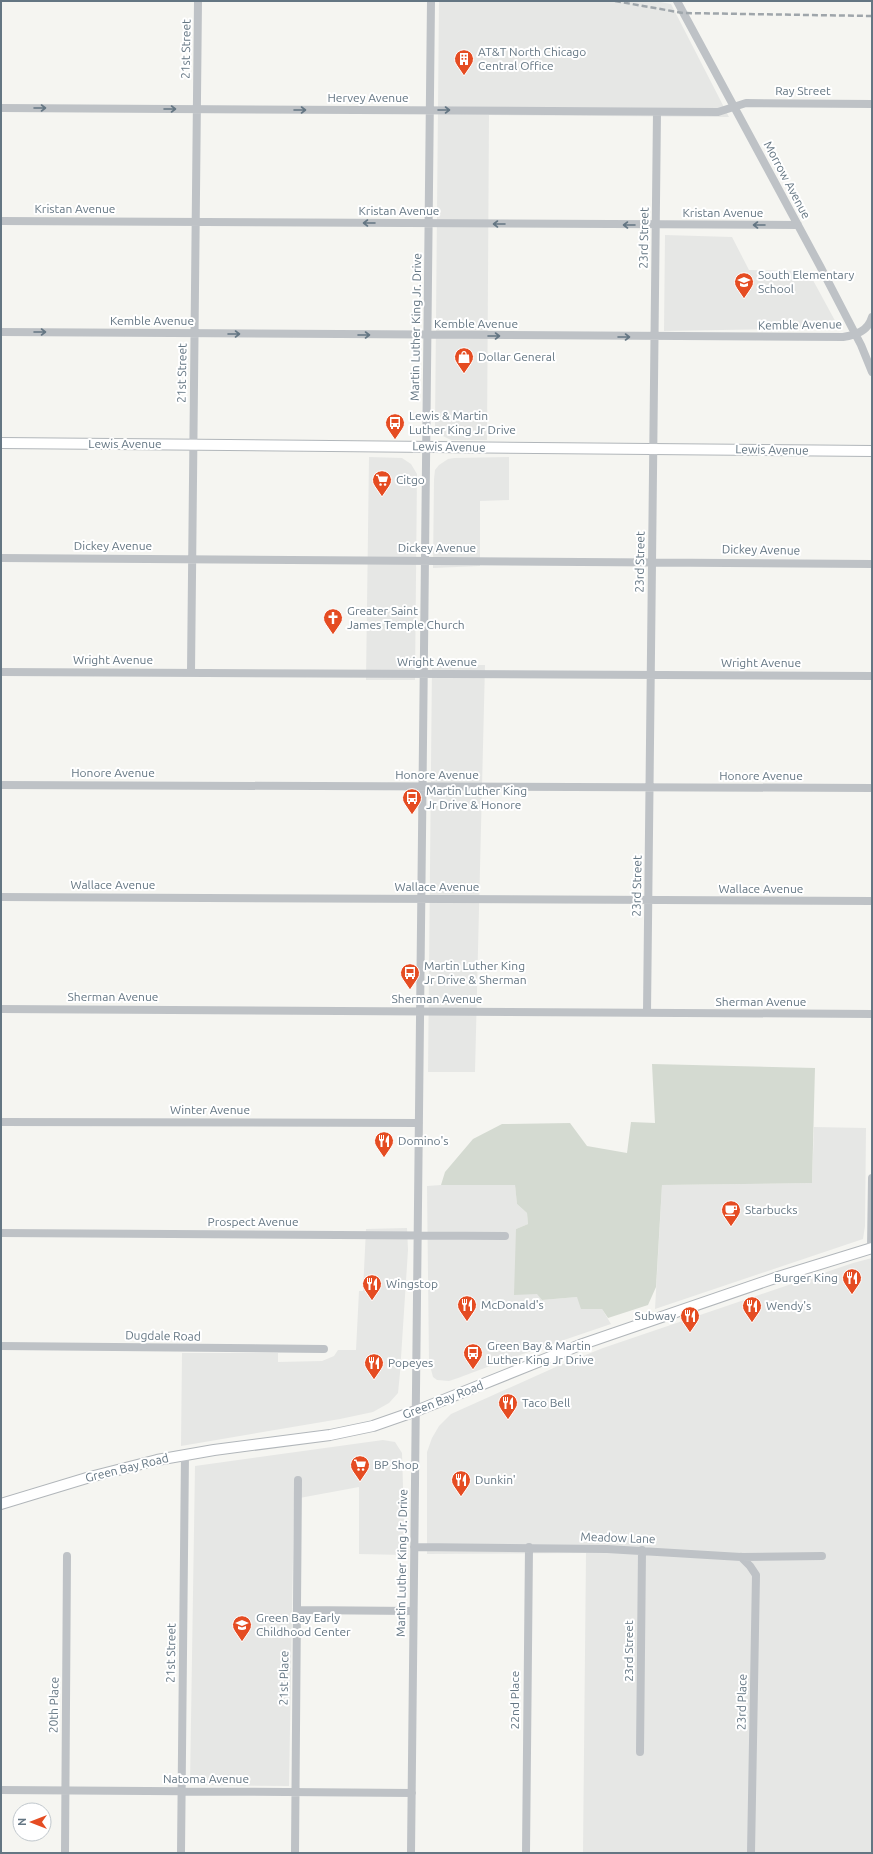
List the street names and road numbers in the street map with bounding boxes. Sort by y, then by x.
street label: 21st Street [178,19,193,79]
street label: Ray Street [775,84,831,97]
street label: Hervey Avenue [327,91,409,104]
street label: Morrow Avenue [762,139,813,221]
street label: Kristan Avenue [35,202,115,215]
street label: Kristan Avenue [359,204,439,217]
street label: Kristan Avenue [683,206,763,219]
street label: 23rd Street [636,207,651,269]
street label: Martin Luther King Jr. Drive [408,253,423,401]
street label: Kemble Avenue [110,314,194,327]
street label: Kemble Avenue [434,317,518,330]
street label: Kemble Avenue [758,317,842,332]
street label: 21st Street [174,343,189,403]
street label: Lewis Avenue [88,437,162,450]
street label: Lewis Avenue [412,439,486,454]
street label: Lewis Avenue [735,442,809,457]
street label: 23rd Street [632,531,647,593]
street label: Dickey Avenue [74,539,152,552]
street label: Dickey Avenue [398,541,476,554]
street label: Dickey Avenue [722,542,800,557]
street label: Wright Avenue [73,653,153,666]
street label: Wright Avenue [397,655,477,668]
street label: Wright Avenue [721,656,801,669]
street label: Honore Avenue [71,766,155,779]
street label: Honore Avenue [395,768,479,781]
street label: Honore Avenue [719,769,803,782]
street label: 23rd Street [629,855,644,917]
street label: Wallace Avenue [71,878,155,891]
street label: Wallace Avenue [395,880,479,893]
street label: Wallace Avenue [719,882,803,895]
street label: Sherman Avenue [68,990,158,1003]
street label: Sherman Avenue [392,992,482,1005]
street label: Sherman Avenue [716,995,806,1008]
street label: Winter Avenue [170,1103,250,1116]
street label: Prospect Avenue [207,1215,299,1228]
street label: Dugdale Road [125,1328,201,1343]
street label: Green Bay Road [401,1378,485,1421]
street label: Green Bay Road [84,1451,170,1484]
street label: Martin Luther King Jr. Drive [394,1489,409,1637]
street label: Meadow Lane [580,1530,656,1545]
street label: 23rd Street [622,1620,635,1682]
street label: 21st Street [163,1623,178,1683]
street label: 21st Place [277,1650,290,1706]
street label: 22nd Place [508,1671,521,1729]
street label: 23rd Place [735,1674,748,1730]
street label: 20th Place [47,1677,60,1733]
street label: Natoma Avenue [163,1772,249,1785]

